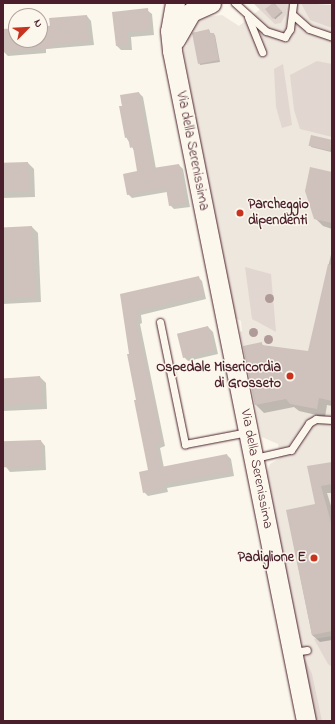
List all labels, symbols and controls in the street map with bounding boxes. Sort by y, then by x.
north arrow [8,8,48,48]
text: N [29,17,47,30]
street label: Via della Serenissima [172,90,212,212]
place label: Parcheggio dipendenti [248,197,309,230]
marker: Parcheggio dipendenti [235,208,245,218]
place label: Ospedale Misericordia di Grosseto [156,360,281,392]
marker: Ospedale Misericordia di Grosseto [284,370,296,382]
street label: Via della Serenissima [236,408,276,530]
place label: Padiglione E [238,550,306,566]
marker: Padiglione E [309,553,319,563]

